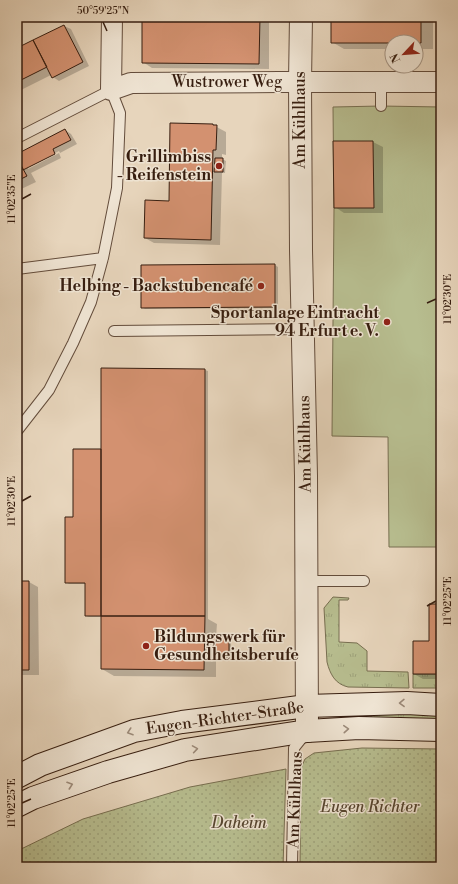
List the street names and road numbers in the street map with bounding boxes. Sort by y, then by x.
street label: Am Kühlhaus [290,71,310,170]
street label: Wustrower Weg [171,72,283,92]
street label: Am Kühlhaus [294,395,316,494]
street label: Eugen-Richter-Straße [145,697,305,739]
street label: Am Kühlhaus [283,751,307,850]

